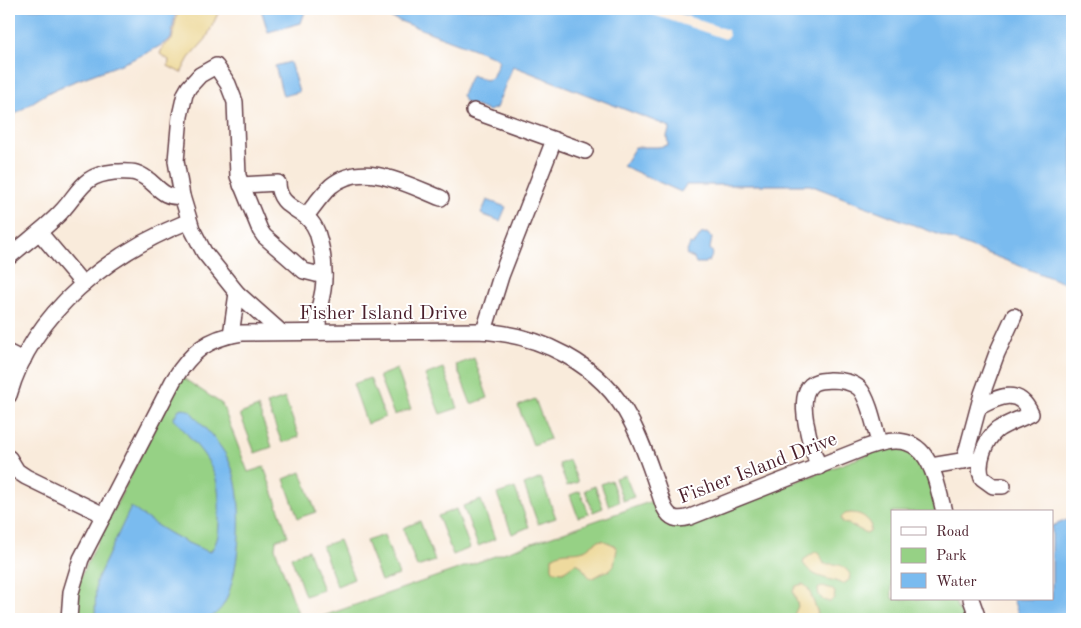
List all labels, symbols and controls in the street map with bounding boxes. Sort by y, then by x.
street label: Fisher Island Drive [299,304,467,324]
street label: Fisher Island Drive [676,429,840,508]
legend [891,510,1054,600]
text: Road [936,525,970,540]
text: Park [936,549,967,564]
text: Water [936,575,977,590]

